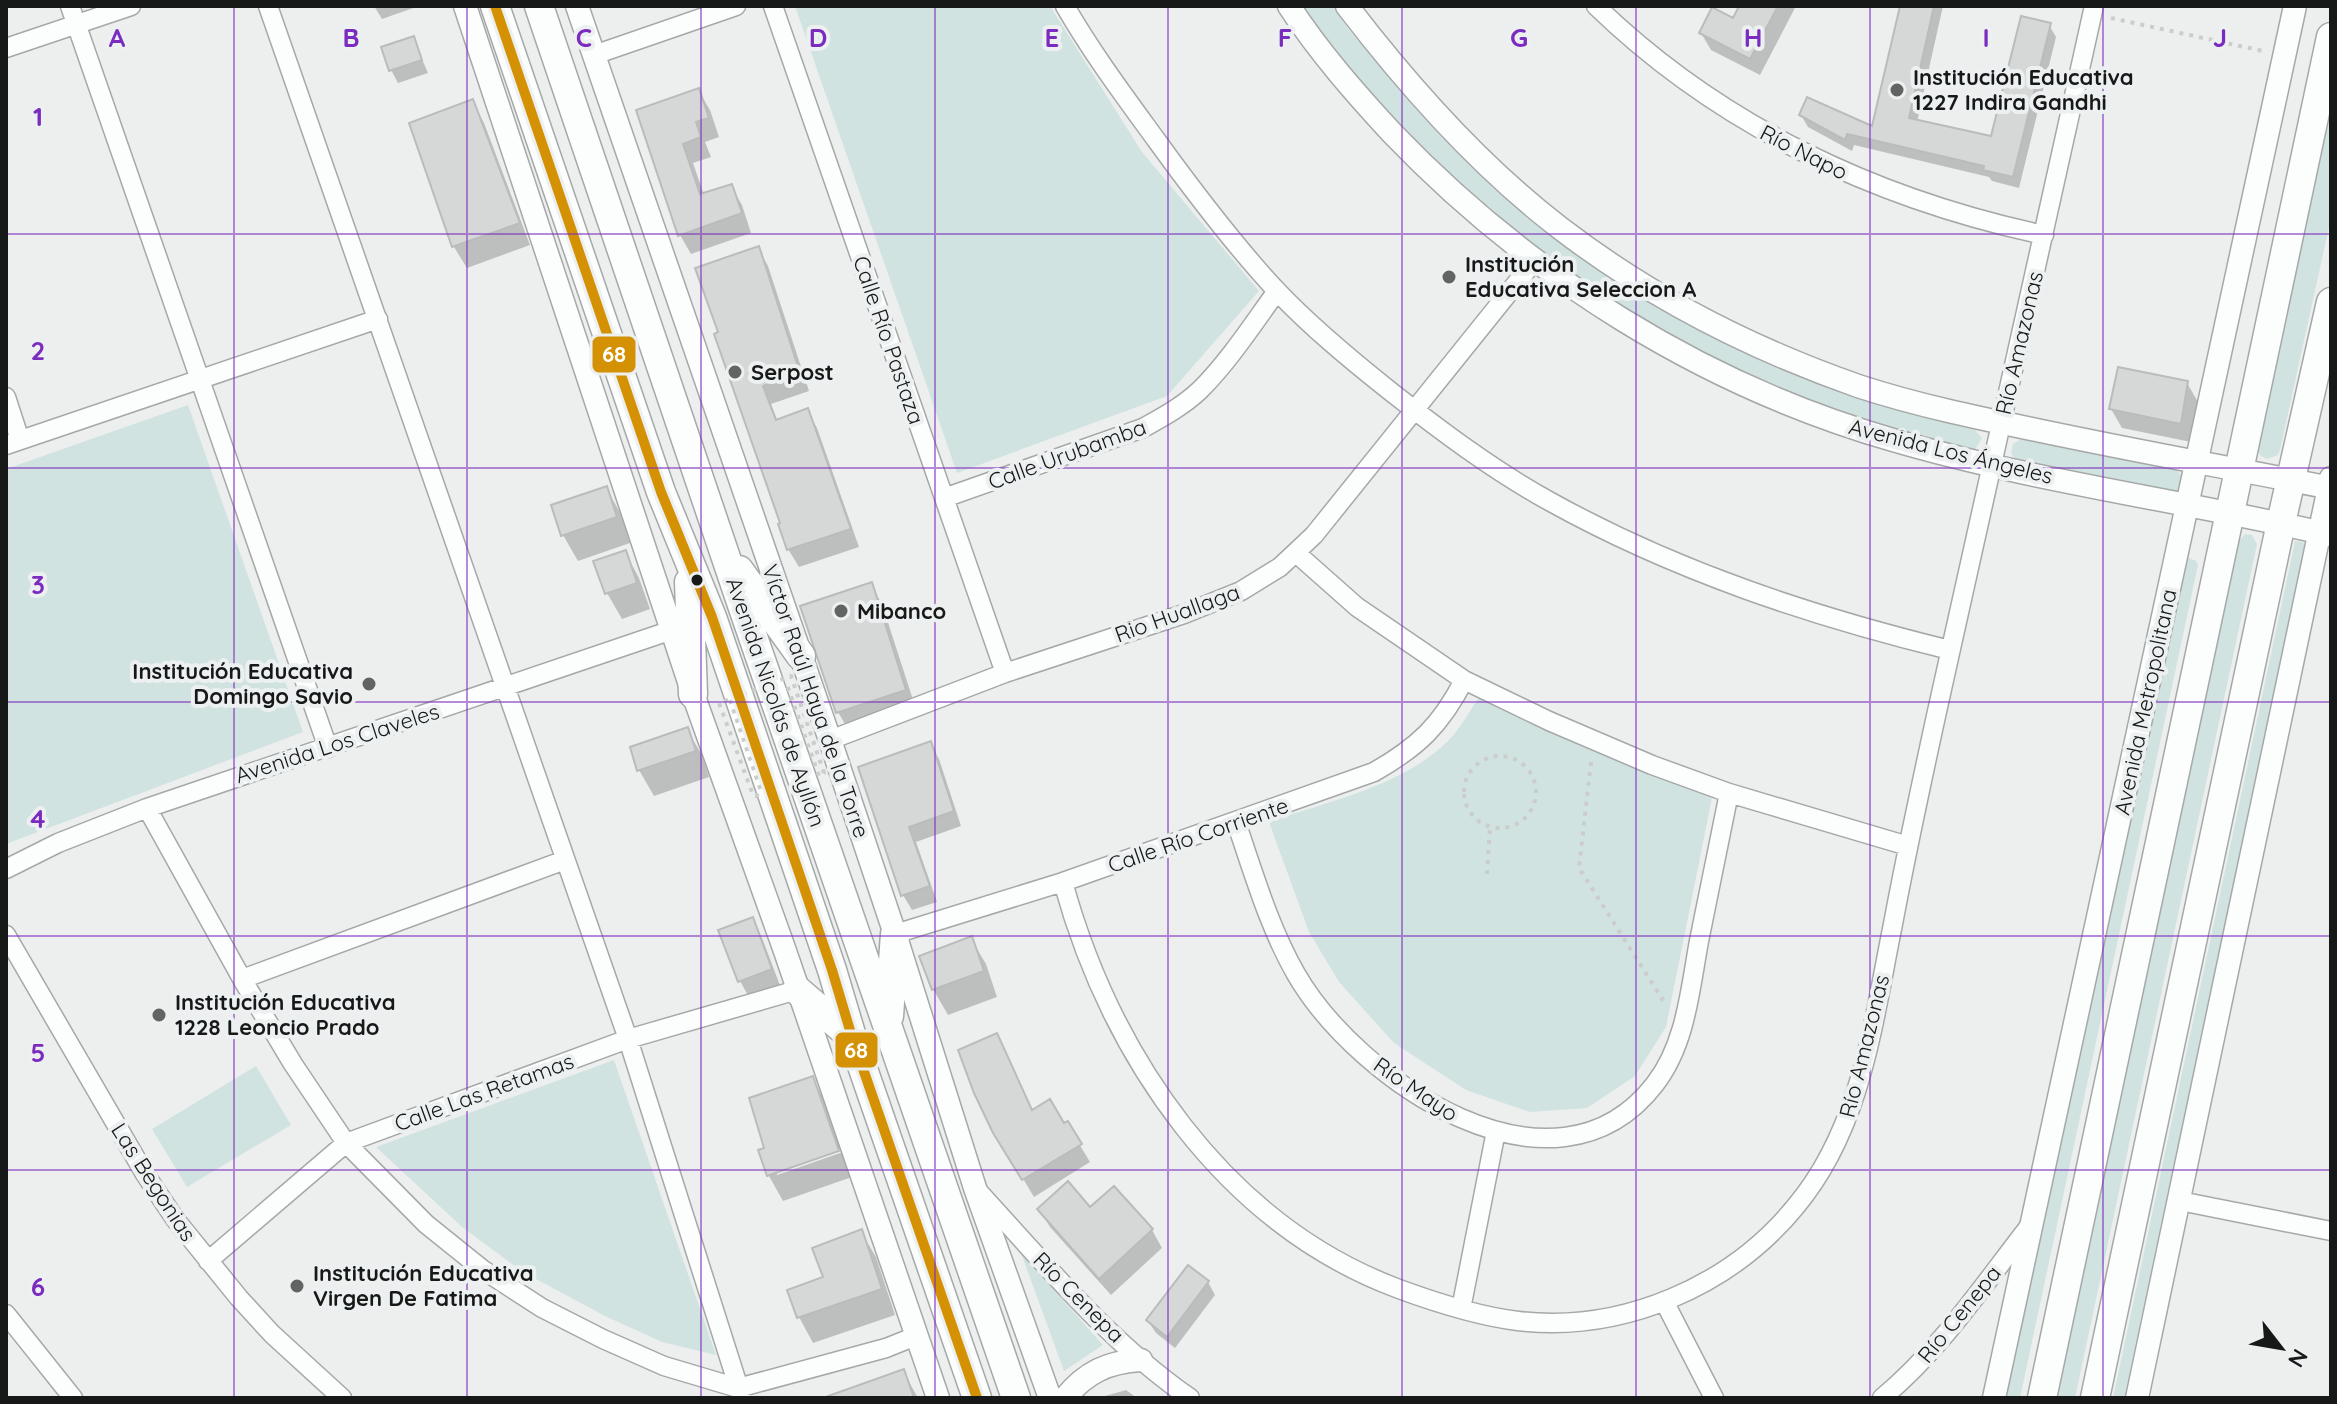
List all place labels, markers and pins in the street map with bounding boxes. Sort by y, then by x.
place label: Institución Educativa 1227 Indira Gandhi [1913,63,2134,116]
marker: Institución Educativa 1227 Indira Gandhi [1888,81,1906,99]
place label: Institución Educativa Seleccion A [1465,250,1696,303]
marker: Institución Educativa Seleccion A [1440,268,1458,286]
place label: Serpost [751,358,834,386]
marker: Serpost [726,363,744,381]
unlabelled marker [689,572,705,588]
place label: Mibanco [857,597,946,625]
marker: Mibanco [832,602,850,620]
place label: Institución Educativa Domingo Savio [132,657,353,710]
marker: Institución Educativa Domingo Savio [360,675,378,693]
place label: Institución Educativa 1228 Leoncio Prado [175,988,396,1041]
marker: Institución Educativa 1228 Leoncio Prado [150,1006,168,1024]
place label: Institución Educativa Virgen De Fatima [313,1259,534,1312]
marker: Institución Educativa Virgen De Fatima [288,1277,306,1295]

